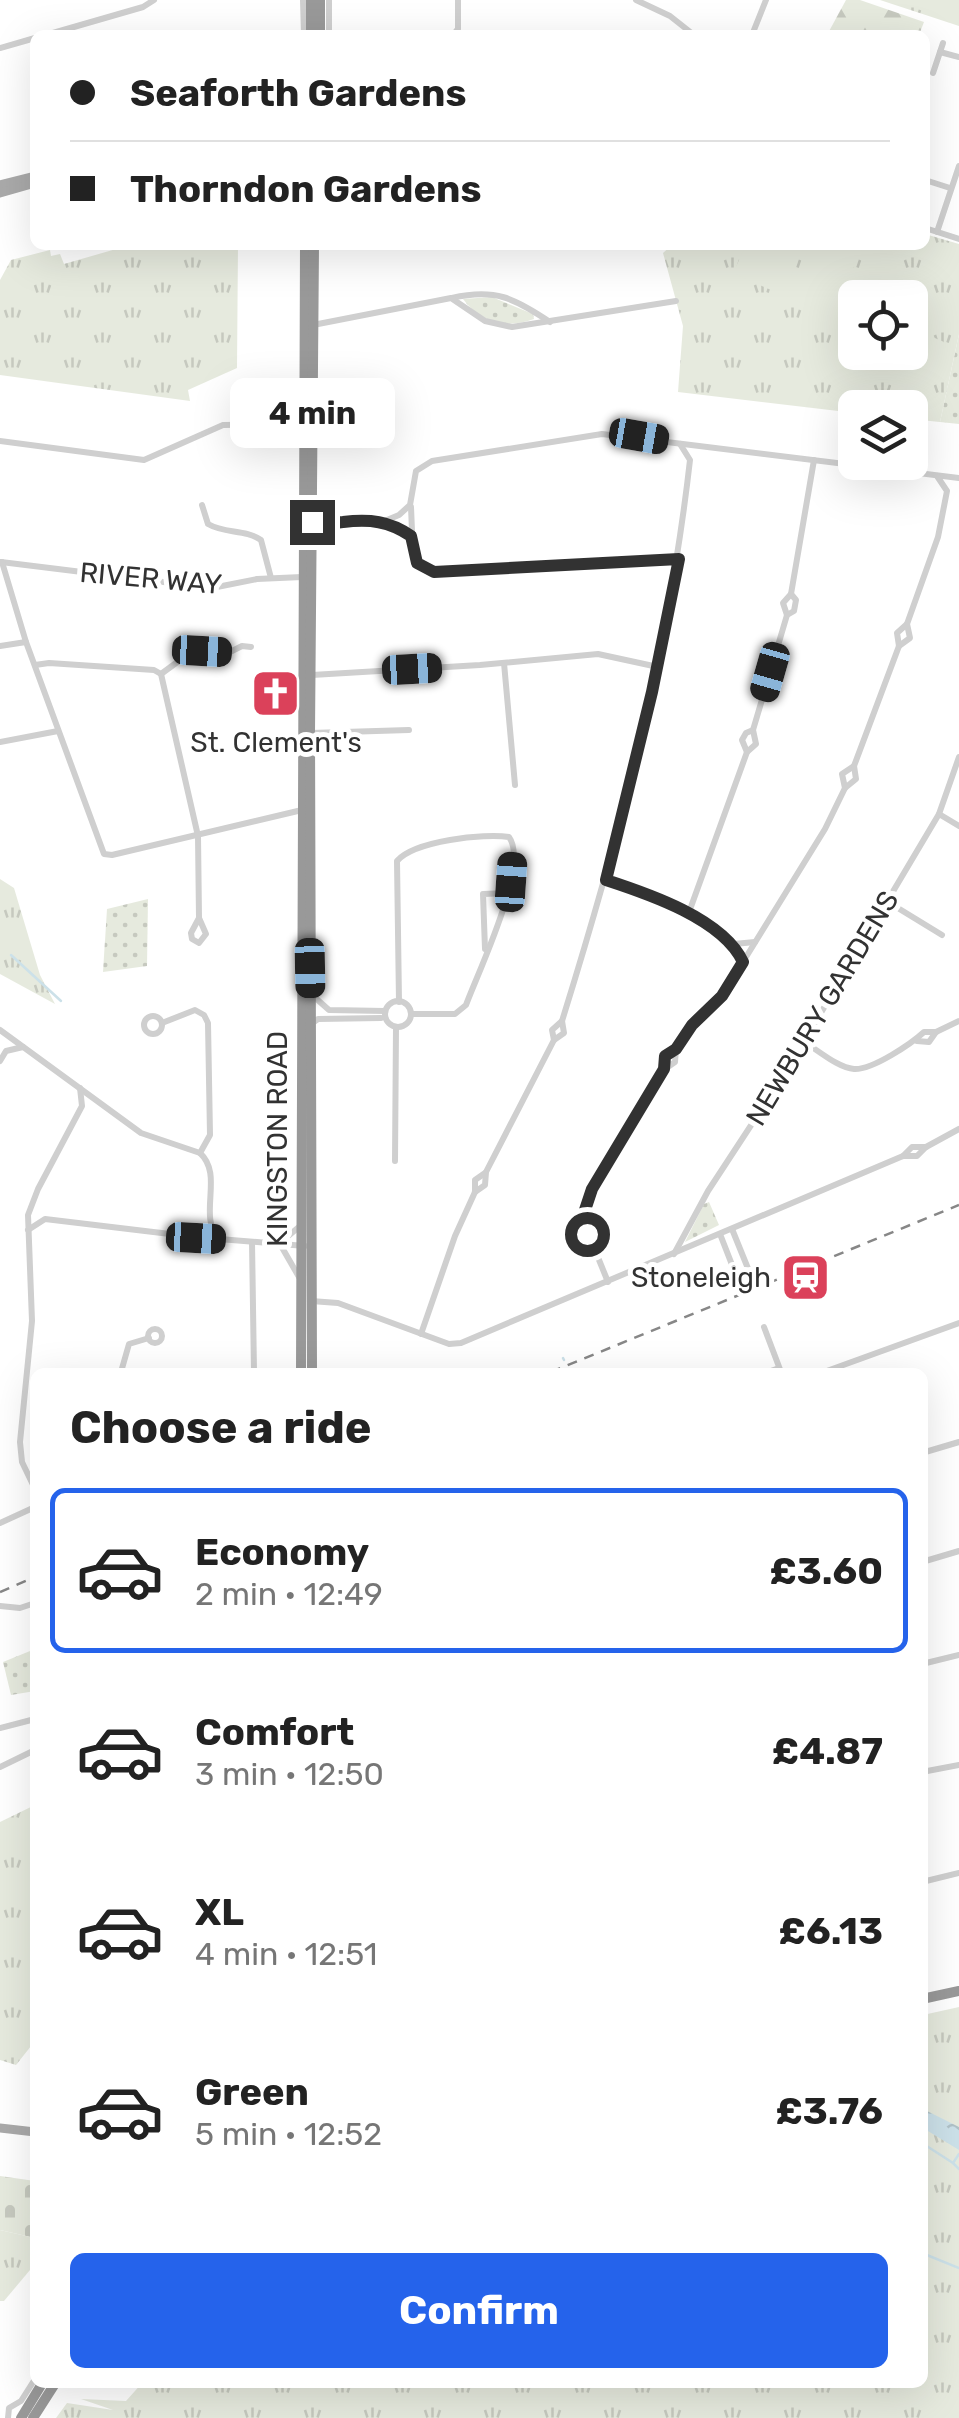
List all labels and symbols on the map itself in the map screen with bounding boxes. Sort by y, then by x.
callout: 4 min [230,377,394,447]
car [607,416,671,456]
route end [290,500,335,545]
street label: RIVER WAY [78,556,223,601]
car [171,634,233,668]
car [747,639,793,705]
car [381,652,443,686]
church icon: St. Clement's [250,668,302,720]
place label: St. Clement's [190,726,362,759]
car [494,851,528,913]
street label: NEWBURY GARDENS [739,885,906,1132]
car [294,938,326,998]
street label: KINGSTON ROAD [261,1031,294,1247]
route start [565,1212,610,1257]
car [165,1221,227,1255]
station icon: Stoneleigh [780,1251,832,1303]
place label: Stoneleigh [631,1261,771,1294]

